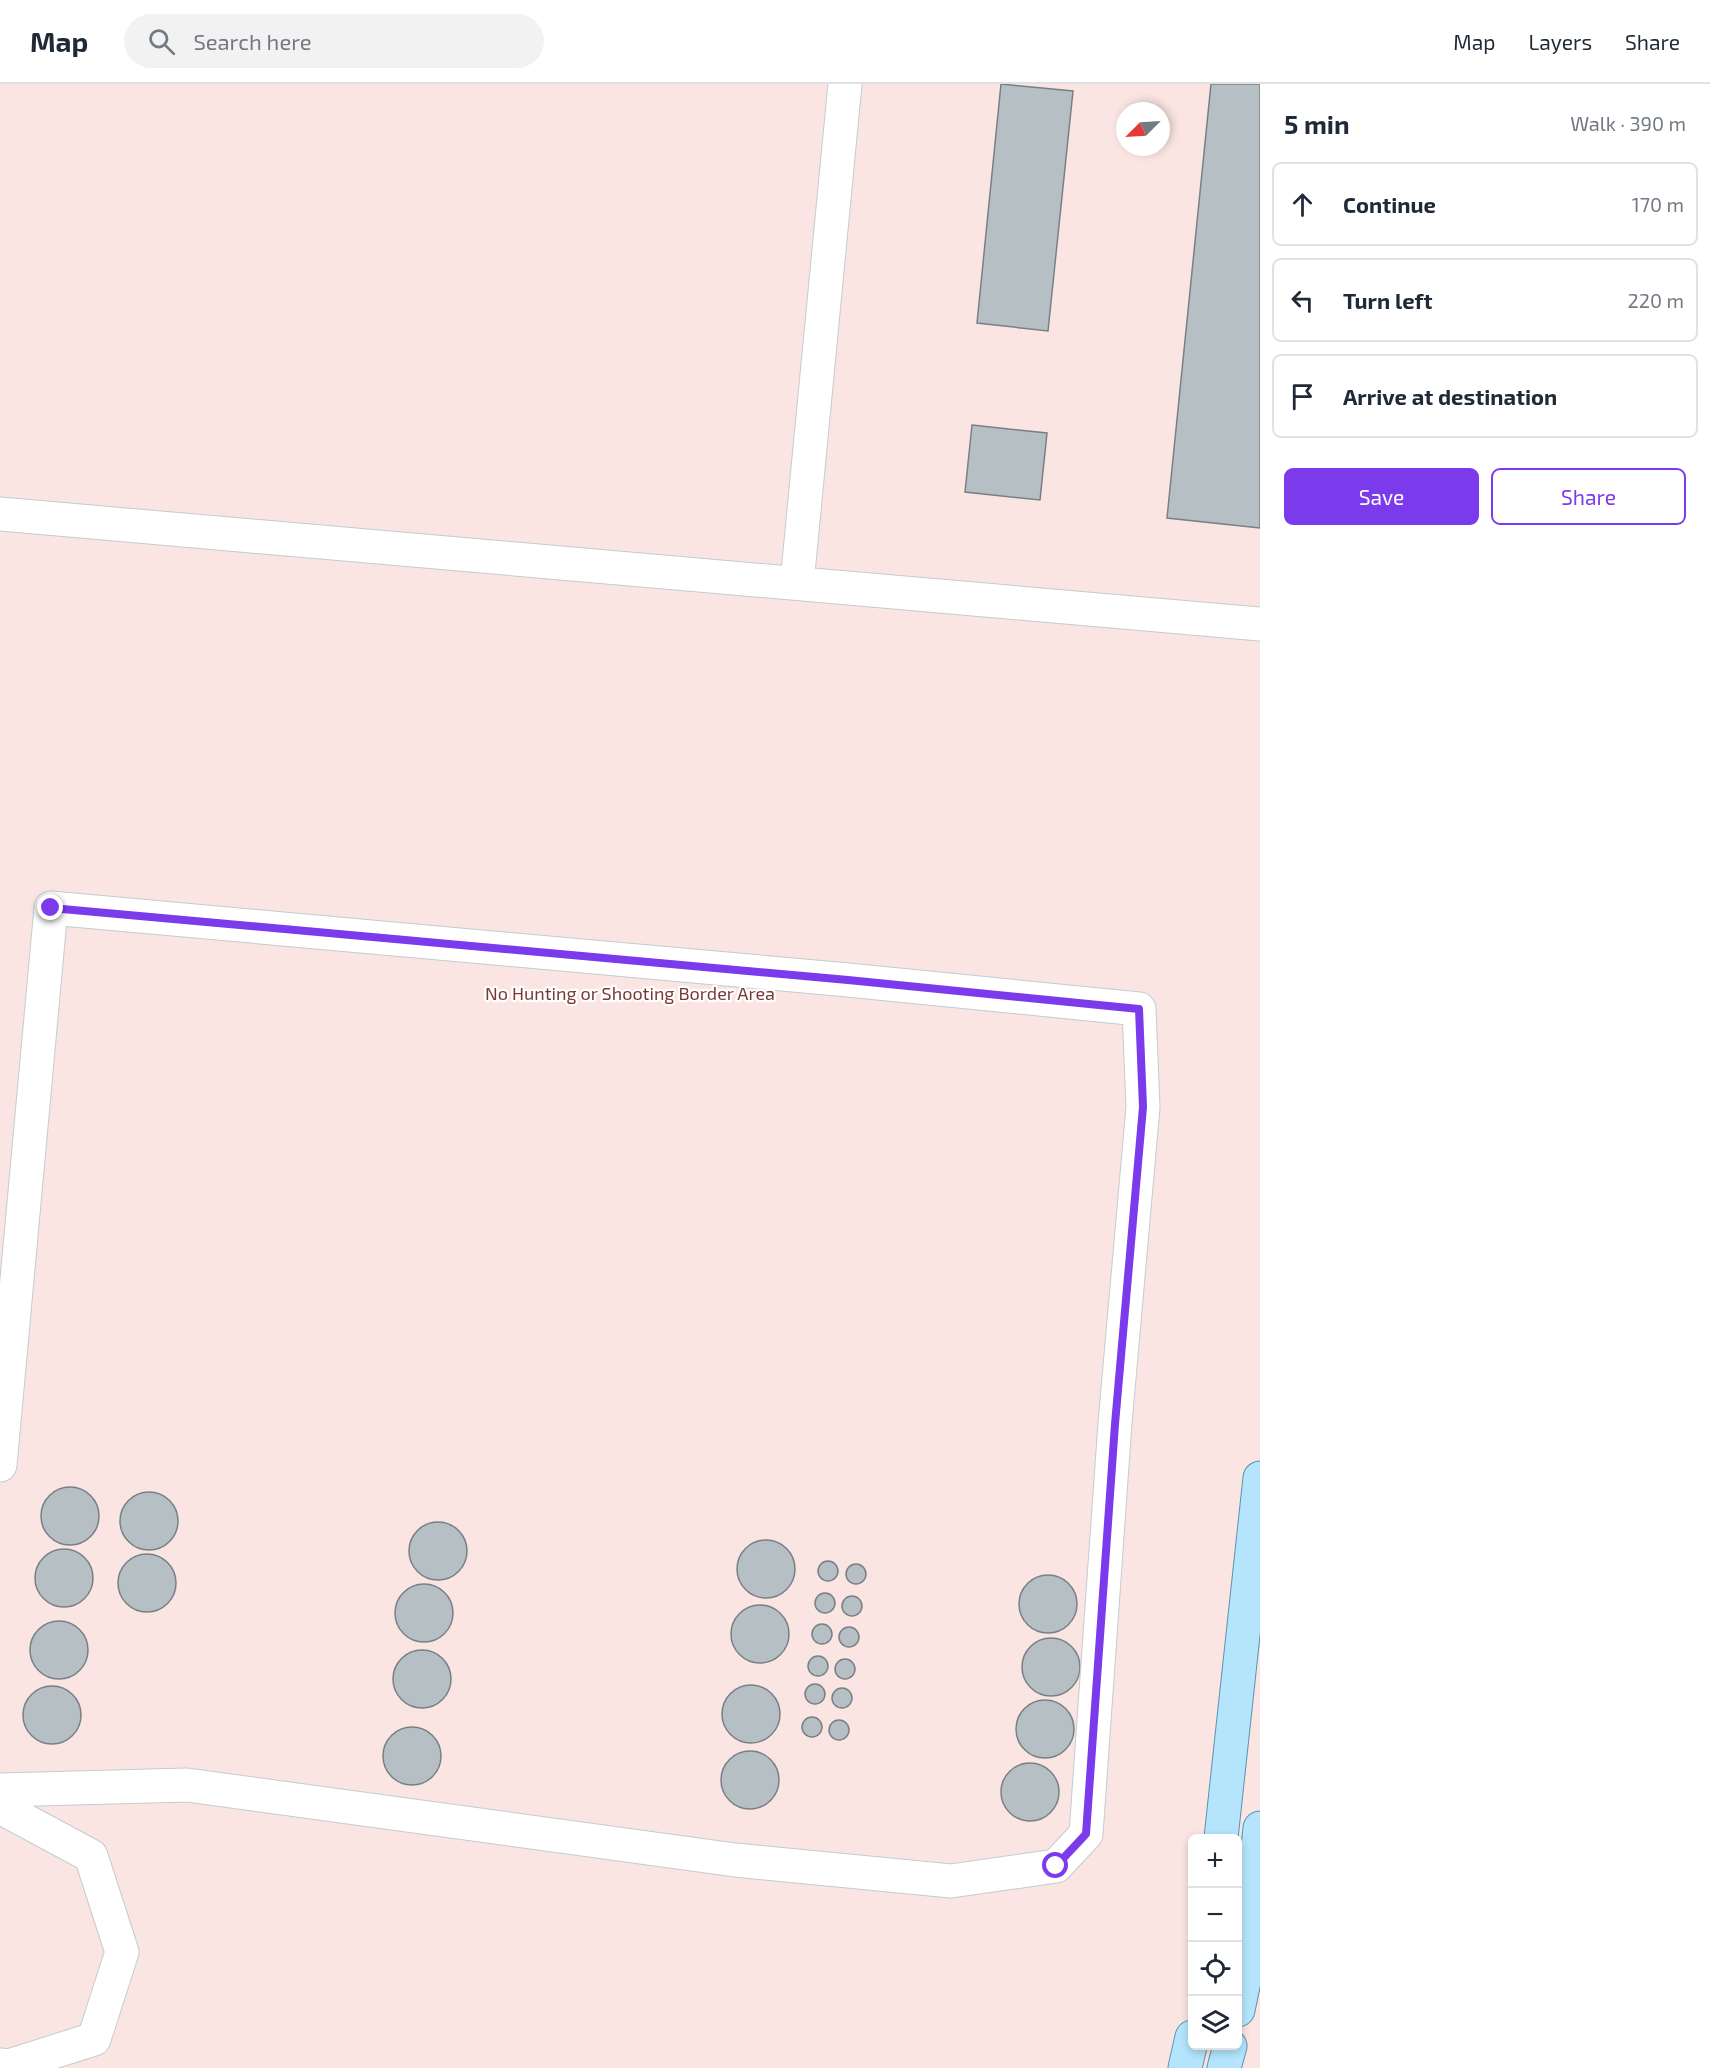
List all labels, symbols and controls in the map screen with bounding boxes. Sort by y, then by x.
search box [124,14,544,68]
text: Map [30,24,88,58]
icon: search [145,25,178,58]
text: Search here [193,28,312,54]
text: Map [1453,29,1495,54]
text: Layers [1528,29,1592,54]
text: Share [1625,29,1680,54]
north arrow [1116,102,1170,156]
text: 5 min [1284,108,1350,139]
text: Walk · 390 m [1570,111,1686,135]
icon: ahead [1286,188,1319,221]
text: Continue [1343,191,1436,217]
text: 170 m [1632,192,1684,216]
icon: left [1286,284,1319,317]
text: Turn left [1343,287,1432,313]
text: 220 m [1627,288,1684,312]
icon: arrive [1286,380,1319,413]
text: Arrive at destination [1343,383,1557,409]
button: Save [1284,468,1479,525]
button: Share [1491,468,1686,525]
route end [37,894,63,920]
park label: No Hunting or Shooting Border Area [485,982,775,1004]
map controls [1188,1834,1242,2050]
button: + [1188,1834,1242,1888]
route start [1042,1852,1068,1878]
button: − [1188,1888,1242,1942]
button: locate [1188,1942,1242,1996]
button: layers [1188,1996,1242,2050]

